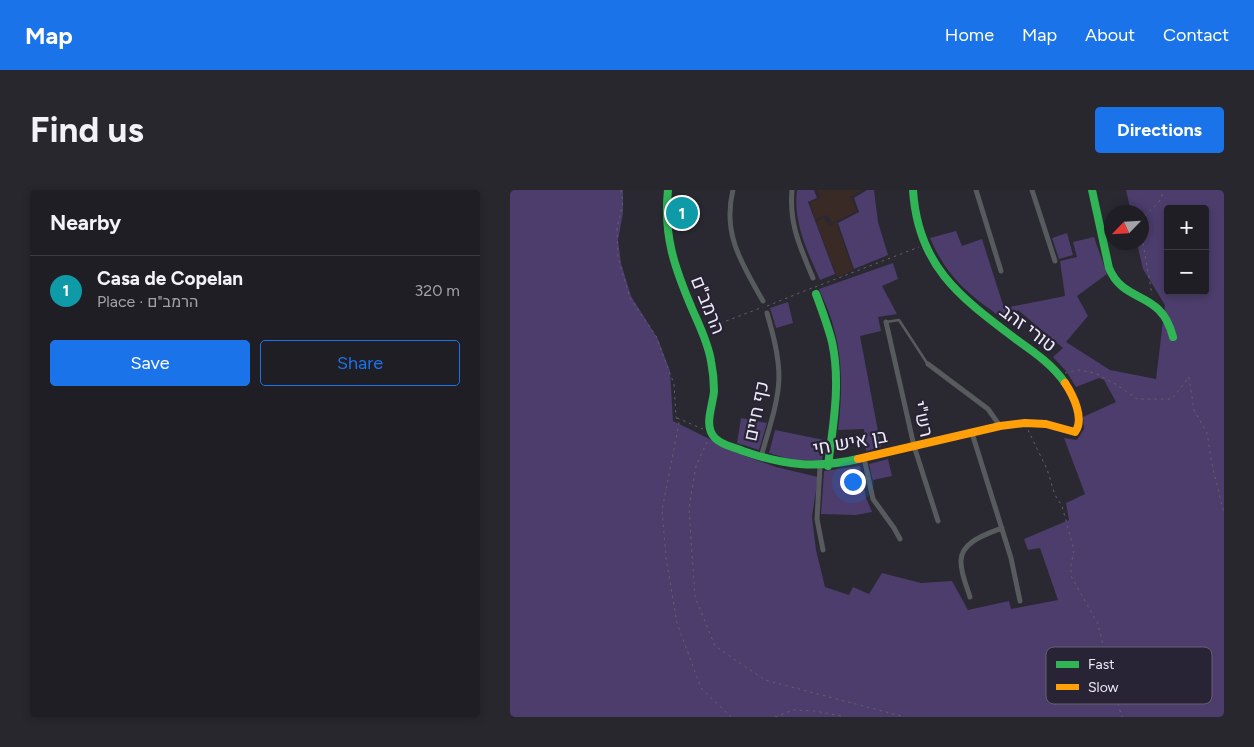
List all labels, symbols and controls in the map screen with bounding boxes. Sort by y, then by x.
text: Map [25,21,73,50]
text: Home [945,24,994,46]
text: Map [1022,24,1057,46]
text: About [1085,24,1135,46]
text: Contact [1163,24,1229,46]
button: Directions [1095,107,1224,153]
text: Find us [30,109,144,151]
pin: 1 [666,194,698,232]
north arrow [1104,205,1149,250]
map controls [1164,205,1209,295]
button: + [1164,205,1209,250]
text: Nearby [50,210,121,235]
button: − [1164,250,1209,295]
text: Casa de Copelan [97,267,243,290]
street label: הרמב"ם [686,273,730,337]
text: 1 [63,281,69,300]
text: 320 m [415,281,460,300]
text: Place · הרמב"ם [97,292,198,311]
street label: טורי זהב [995,299,1061,357]
button: Save [50,340,250,386]
button: Share [260,340,460,386]
street label: כף חיים [738,379,774,443]
street label: רש"י [908,399,938,439]
street label: בן איש חי [811,424,889,460]
your location [840,469,866,495]
legend [1046,647,1212,704]
text: Fast [1088,656,1114,673]
text: Slow [1088,679,1119,696]

